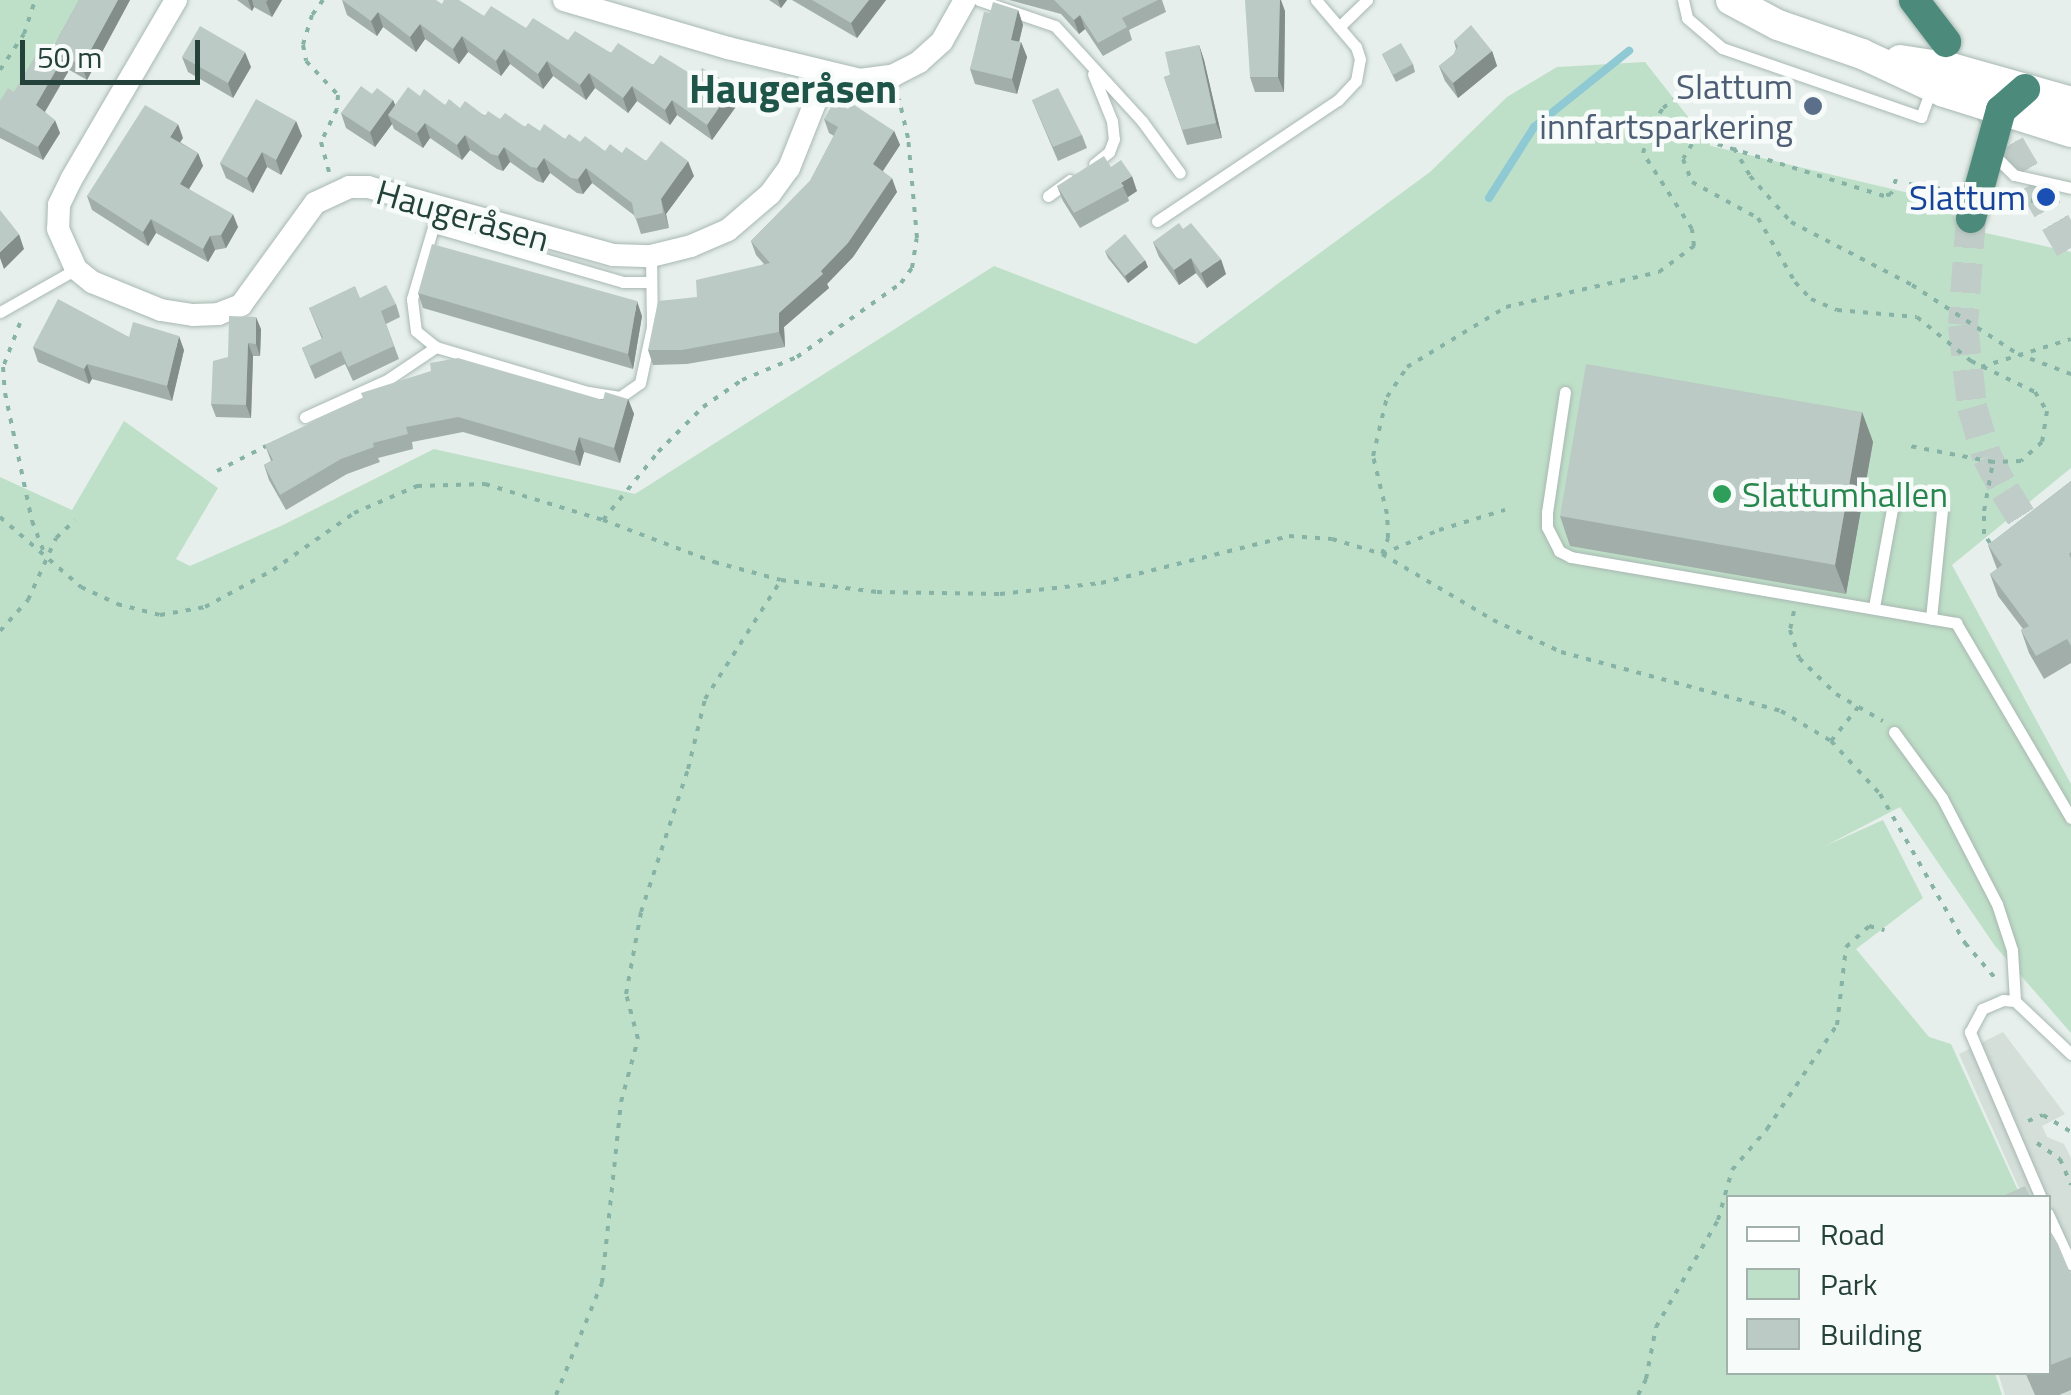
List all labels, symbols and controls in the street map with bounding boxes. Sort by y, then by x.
scale bar [25,20,205,82]
text: 50 m [37,34,102,80]
district label: Haugeråsen [689,65,897,113]
place label: Slattum innfartsparkering [1539,65,1793,147]
marker: Slattum innfartsparkering [1802,95,1824,117]
street label: Haugeråsen [372,170,554,260]
place label: Slattum [1909,176,2026,218]
marker: Slattum [2035,186,2057,208]
place label: Slattumhallen [1742,473,1948,515]
marker: Slattumhallen [1711,483,1733,505]
legend [1726,1195,2051,1375]
text: Road [1820,1211,1885,1257]
text: Park [1820,1261,1877,1307]
text: Building [1820,1311,1922,1357]

